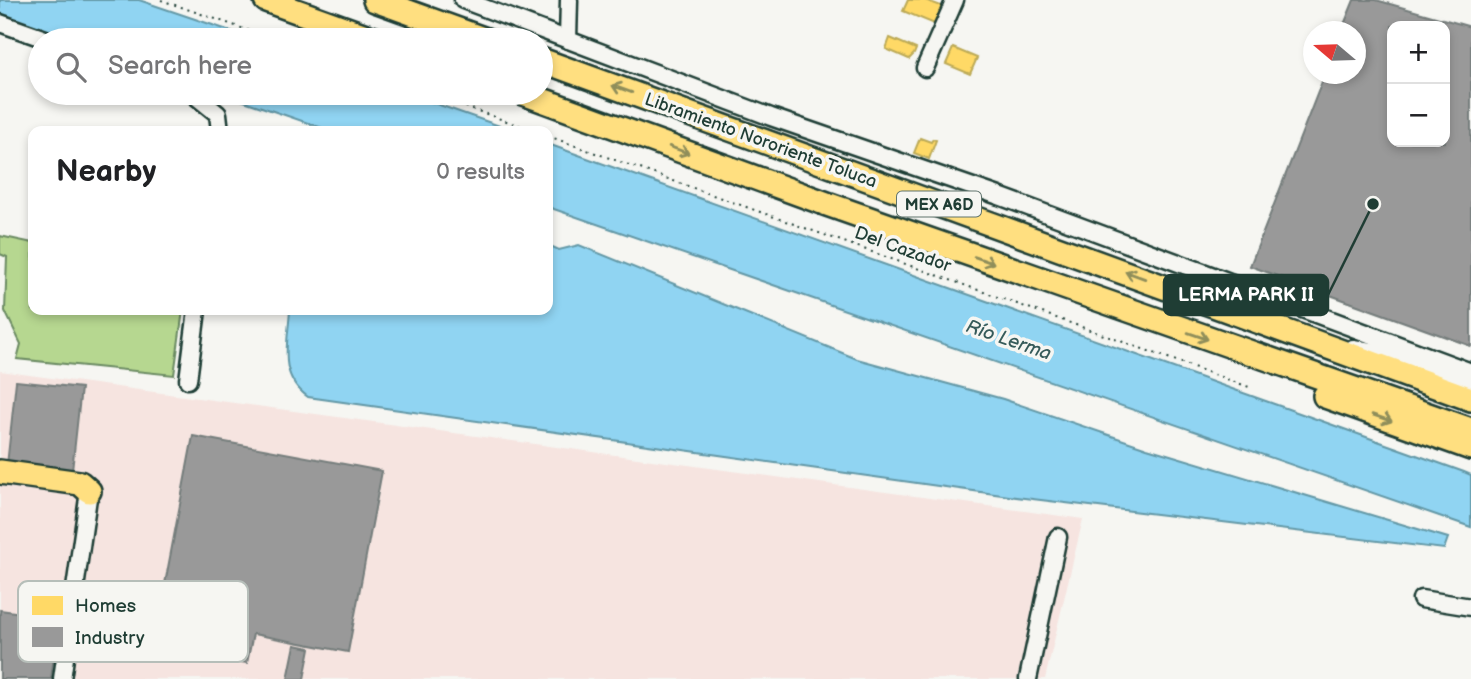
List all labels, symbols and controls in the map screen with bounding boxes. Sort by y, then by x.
north arrow [1303,21,1366,84]
map controls [1387,21,1450,147]
button: + [1387,21,1450,84]
search box [28,28,553,105]
icon: search [52,48,90,86]
text: Search here [108,51,252,82]
one-way arrow [611,82,633,95]
button: − [1387,84,1450,147]
street label: Libramiento Nororiente Toluca [642,89,880,192]
one-way arrow [667,144,689,157]
text: Nearby [56,154,156,190]
text: 0 results [436,158,525,186]
road number: MEX A6D [897,192,981,216]
street label: Del Cazador [852,222,954,277]
one-way arrow [972,255,994,267]
one-way arrow [1125,268,1147,280]
callout: LERMA PARK II [1164,275,1328,315]
text: LERMA PARK II [1178,284,1314,307]
water label: Río Lerma [963,315,1054,366]
one-way arrow [1187,330,1209,343]
one-way arrow [1371,413,1393,425]
legend [18,581,248,662]
text: Homes [75,595,136,618]
text: Industry [75,627,145,650]

